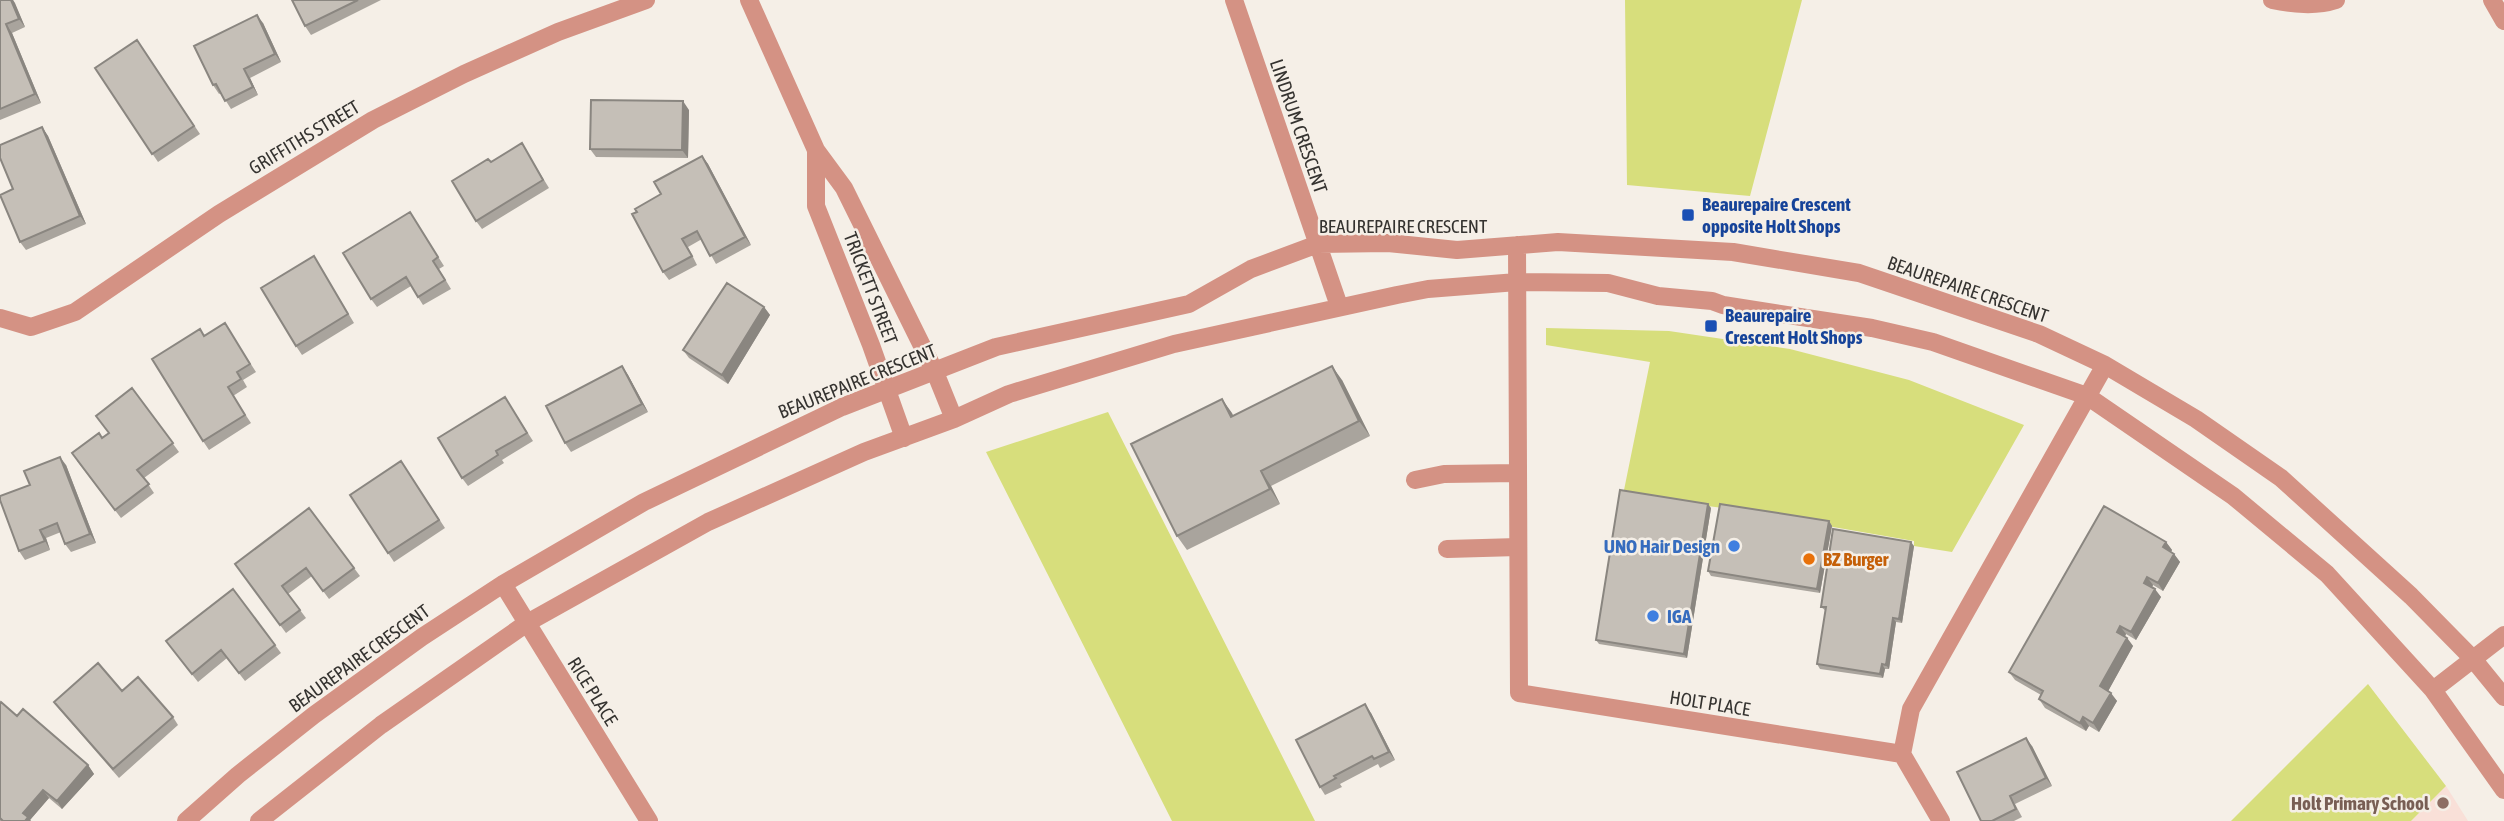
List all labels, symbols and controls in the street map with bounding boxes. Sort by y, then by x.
street label: LINDRUM CRESCENT [1266,56,1332,197]
street label: GRIFFITHS STREET [245,95,364,179]
place label: Beaurepaire Crescent opposite Holt Shops [1702,193,1851,237]
marker: Beaurepaire Crescent opposite Holt Shops [1680,207,1696,223]
street label: BEAUREPAIRE CRESCENT [1319,215,1488,237]
street label: TRICKETT STREET [840,229,903,348]
street label: BEAUREPAIRE CRESCENT [1885,251,2052,327]
place label: Beaurepaire Crescent Holt Shops [1725,304,1863,348]
marker: Beaurepaire Crescent Holt Shops [1703,318,1719,334]
street label: BEAUREPAIRE CRESCENT [775,339,940,423]
place label: UNO Hair Design [1604,535,1720,557]
marker: UNO Hair Design [1726,538,1742,554]
place label: BZ Burger [1823,548,1889,570]
marker: BZ Burger [1801,551,1817,567]
street label: BEAUREPAIRE CRESCENT [284,599,434,716]
place label: IGA [1667,605,1692,627]
marker: IGA [1645,608,1661,624]
street label: RICE PLACE [563,653,623,729]
street label: HOLT PLACE [1668,686,1752,720]
place label: Holt Primary School [2291,792,2430,814]
marker: Holt Primary School [2435,795,2451,811]

